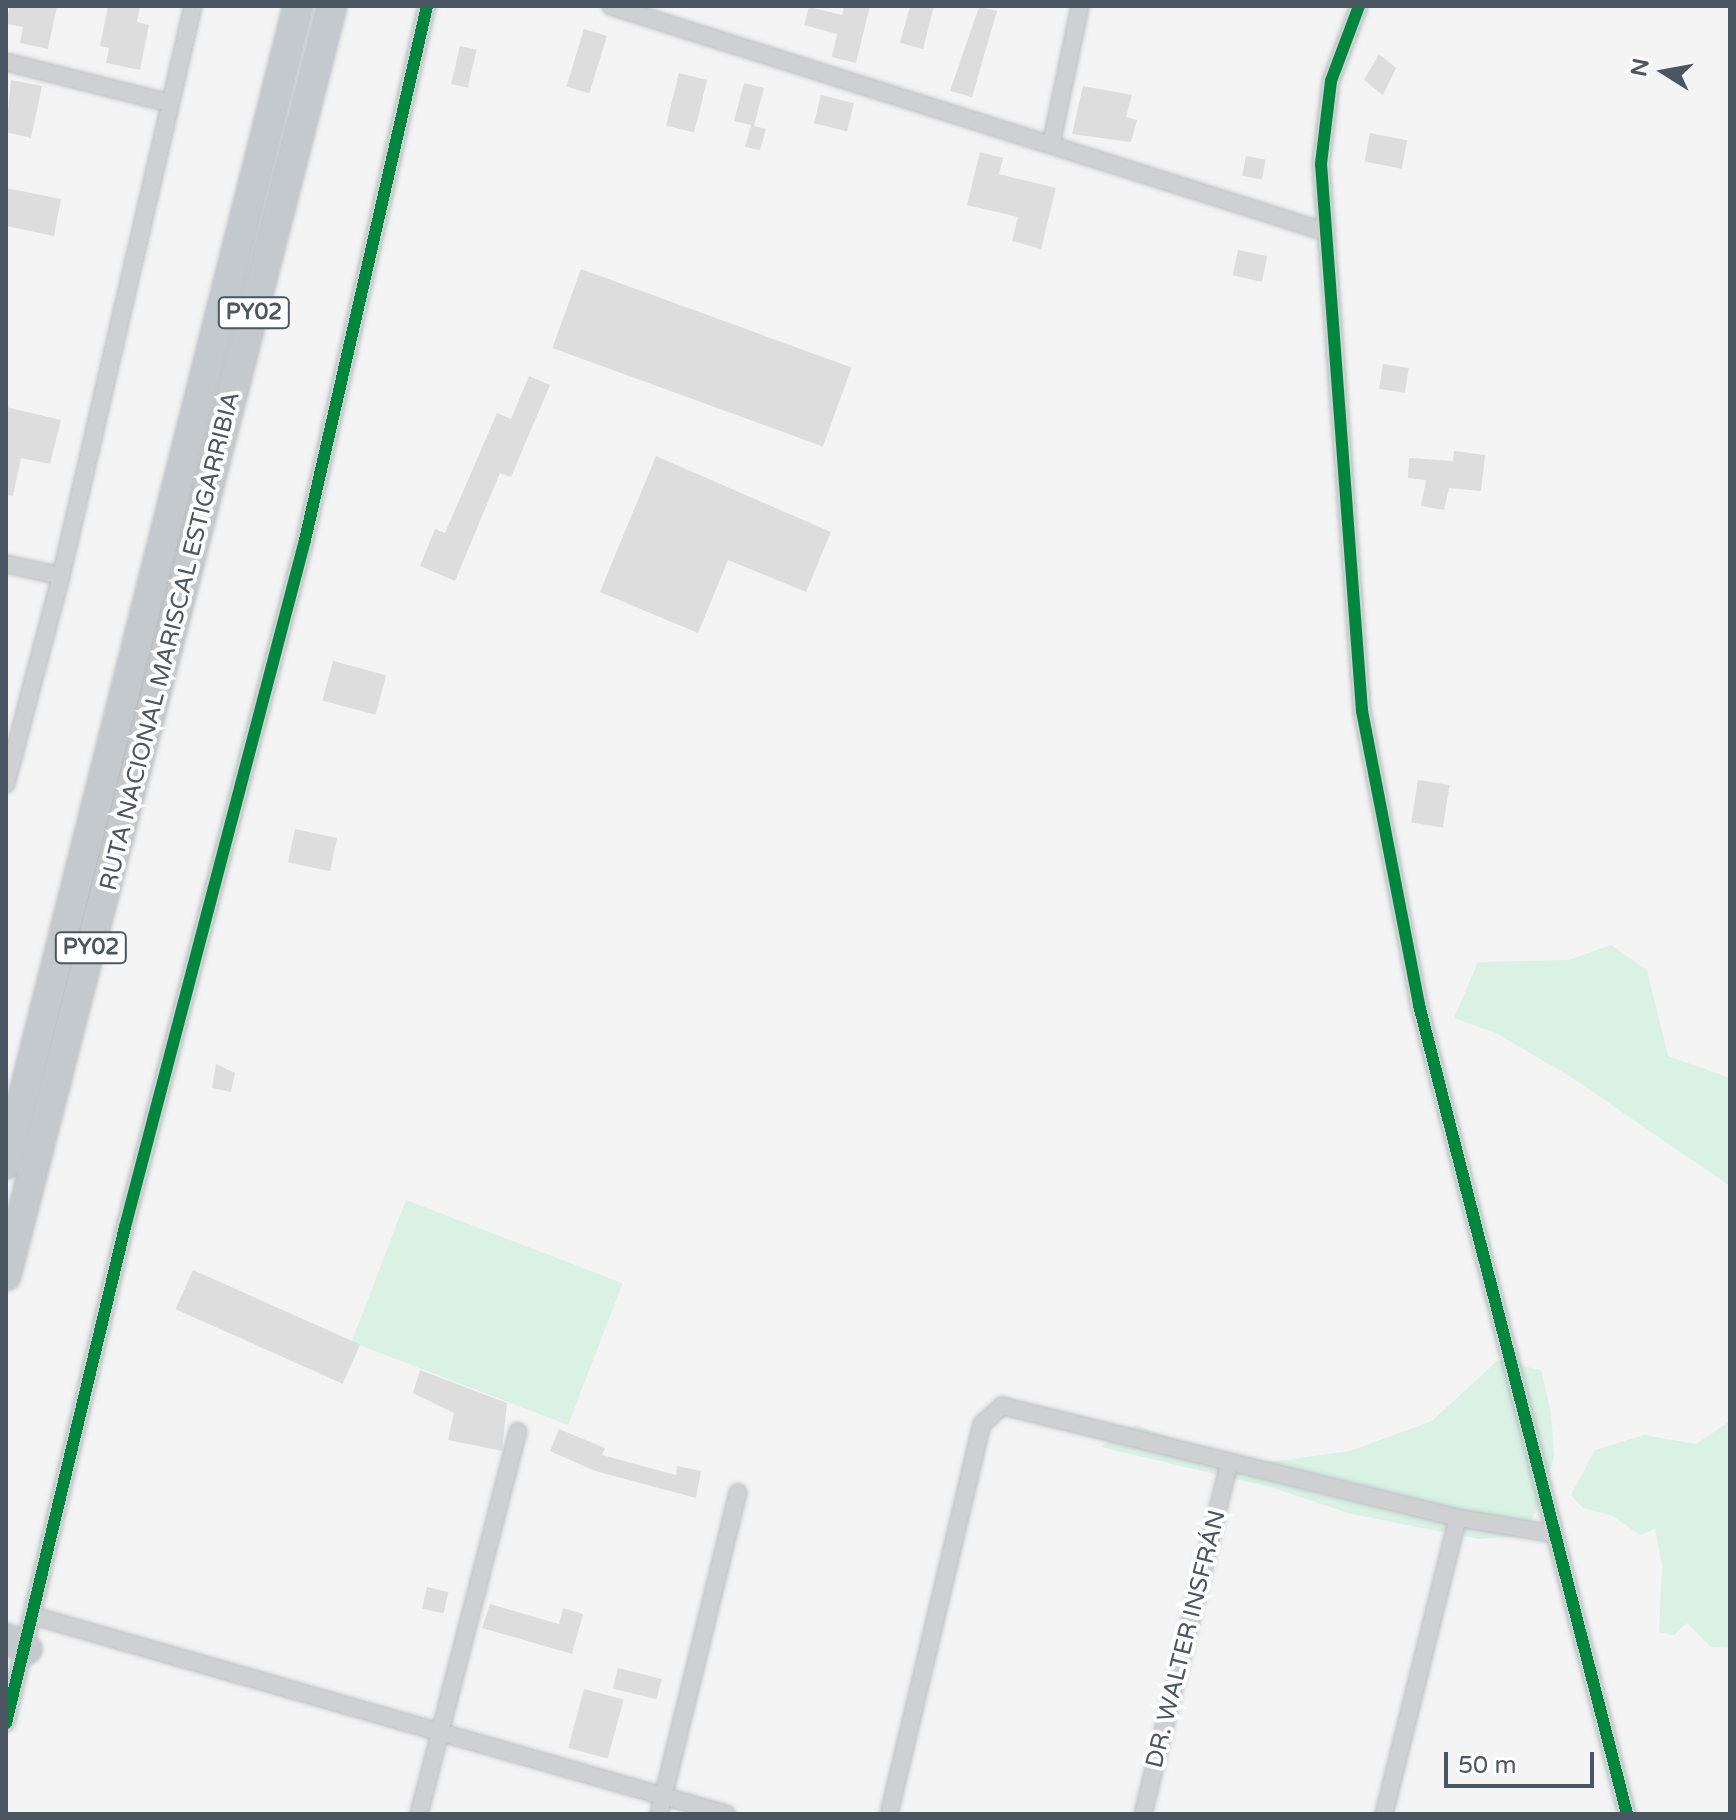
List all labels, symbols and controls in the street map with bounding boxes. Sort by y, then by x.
north arrow [1624,32,1704,112]
text: N [1626,56,1655,79]
road number: PY02 [216,295,292,331]
street label: RUTA NACIONAL MARISCAL ESTIGARRIBIA [94,389,246,893]
road number: PY02 [53,930,129,966]
street label: DR. WALTER INSFRÁN [1140,1507,1232,1771]
scale bar [1448,1736,1598,1786]
text: 50 m [1458,1751,1516,1780]

